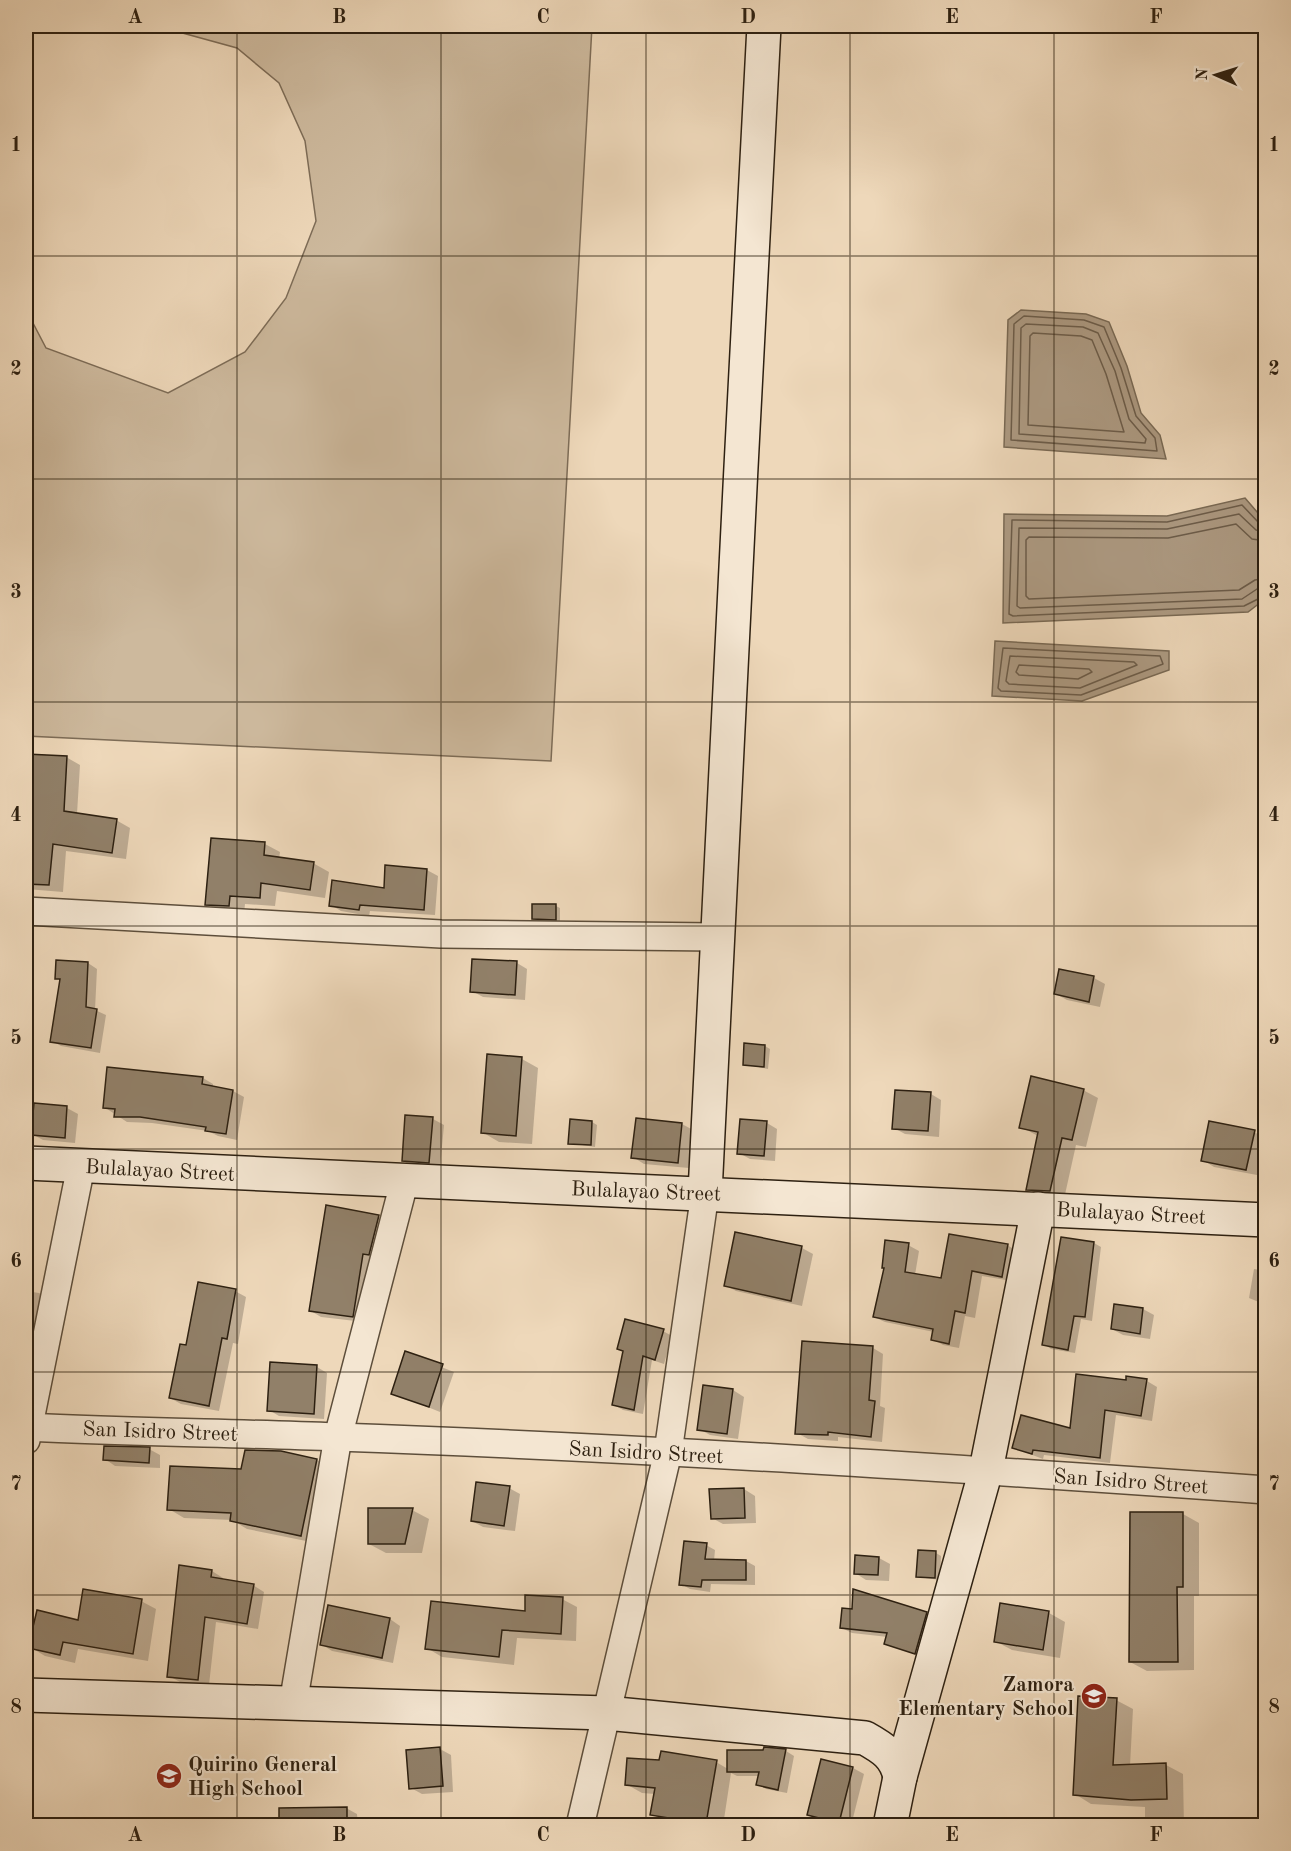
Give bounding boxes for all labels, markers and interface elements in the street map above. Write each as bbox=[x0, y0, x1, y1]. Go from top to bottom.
text: A bbox=[127, 8, 143, 28]
text: B bbox=[332, 8, 346, 28]
text: C bbox=[536, 8, 550, 28]
text: D bbox=[740, 8, 756, 28]
text: E bbox=[945, 8, 959, 28]
text: F bbox=[1149, 8, 1163, 28]
north arrow bbox=[1186, 45, 1246, 105]
text: N bbox=[1195, 67, 1211, 81]
text: 1 bbox=[10, 136, 22, 156]
text: 1 bbox=[1268, 136, 1280, 156]
text: 2 bbox=[10, 360, 22, 380]
text: 2 bbox=[1268, 360, 1280, 380]
text: 3 bbox=[10, 583, 22, 603]
text: 3 bbox=[1268, 583, 1280, 603]
text: 4 bbox=[10, 806, 22, 826]
text: 4 bbox=[1268, 806, 1280, 826]
text: 5 bbox=[10, 1028, 22, 1049]
text: 5 bbox=[1268, 1028, 1280, 1049]
street label: Bulalayao Street bbox=[84, 1157, 235, 1186]
street label: Bulalayao Street bbox=[571, 1179, 721, 1206]
street label: Bulalayao Street bbox=[1055, 1200, 1206, 1229]
text: 6 bbox=[10, 1252, 22, 1272]
text: 6 bbox=[1268, 1252, 1280, 1272]
street label: San Isidro Street bbox=[82, 1419, 238, 1446]
street label: San Isidro Street bbox=[568, 1439, 724, 1468]
street label: San Isidro Street bbox=[1053, 1467, 1209, 1498]
text: 7 bbox=[10, 1475, 22, 1495]
text: 7 bbox=[1268, 1475, 1280, 1495]
place label: Zamora Elementary School bbox=[898, 1675, 1074, 1720]
school or university icon: Zamora Elementary School bbox=[1079, 1681, 1109, 1711]
text: 8 bbox=[10, 1698, 22, 1718]
text: 8 bbox=[1268, 1698, 1280, 1718]
place label: Quirino General High School bbox=[188, 1755, 337, 1800]
school or university icon: Quirino General High School bbox=[154, 1761, 184, 1791]
text: A bbox=[127, 1826, 143, 1846]
text: B bbox=[332, 1826, 346, 1846]
text: C bbox=[536, 1826, 550, 1846]
text: D bbox=[740, 1826, 756, 1846]
text: E bbox=[945, 1826, 959, 1846]
text: F bbox=[1149, 1826, 1163, 1846]

